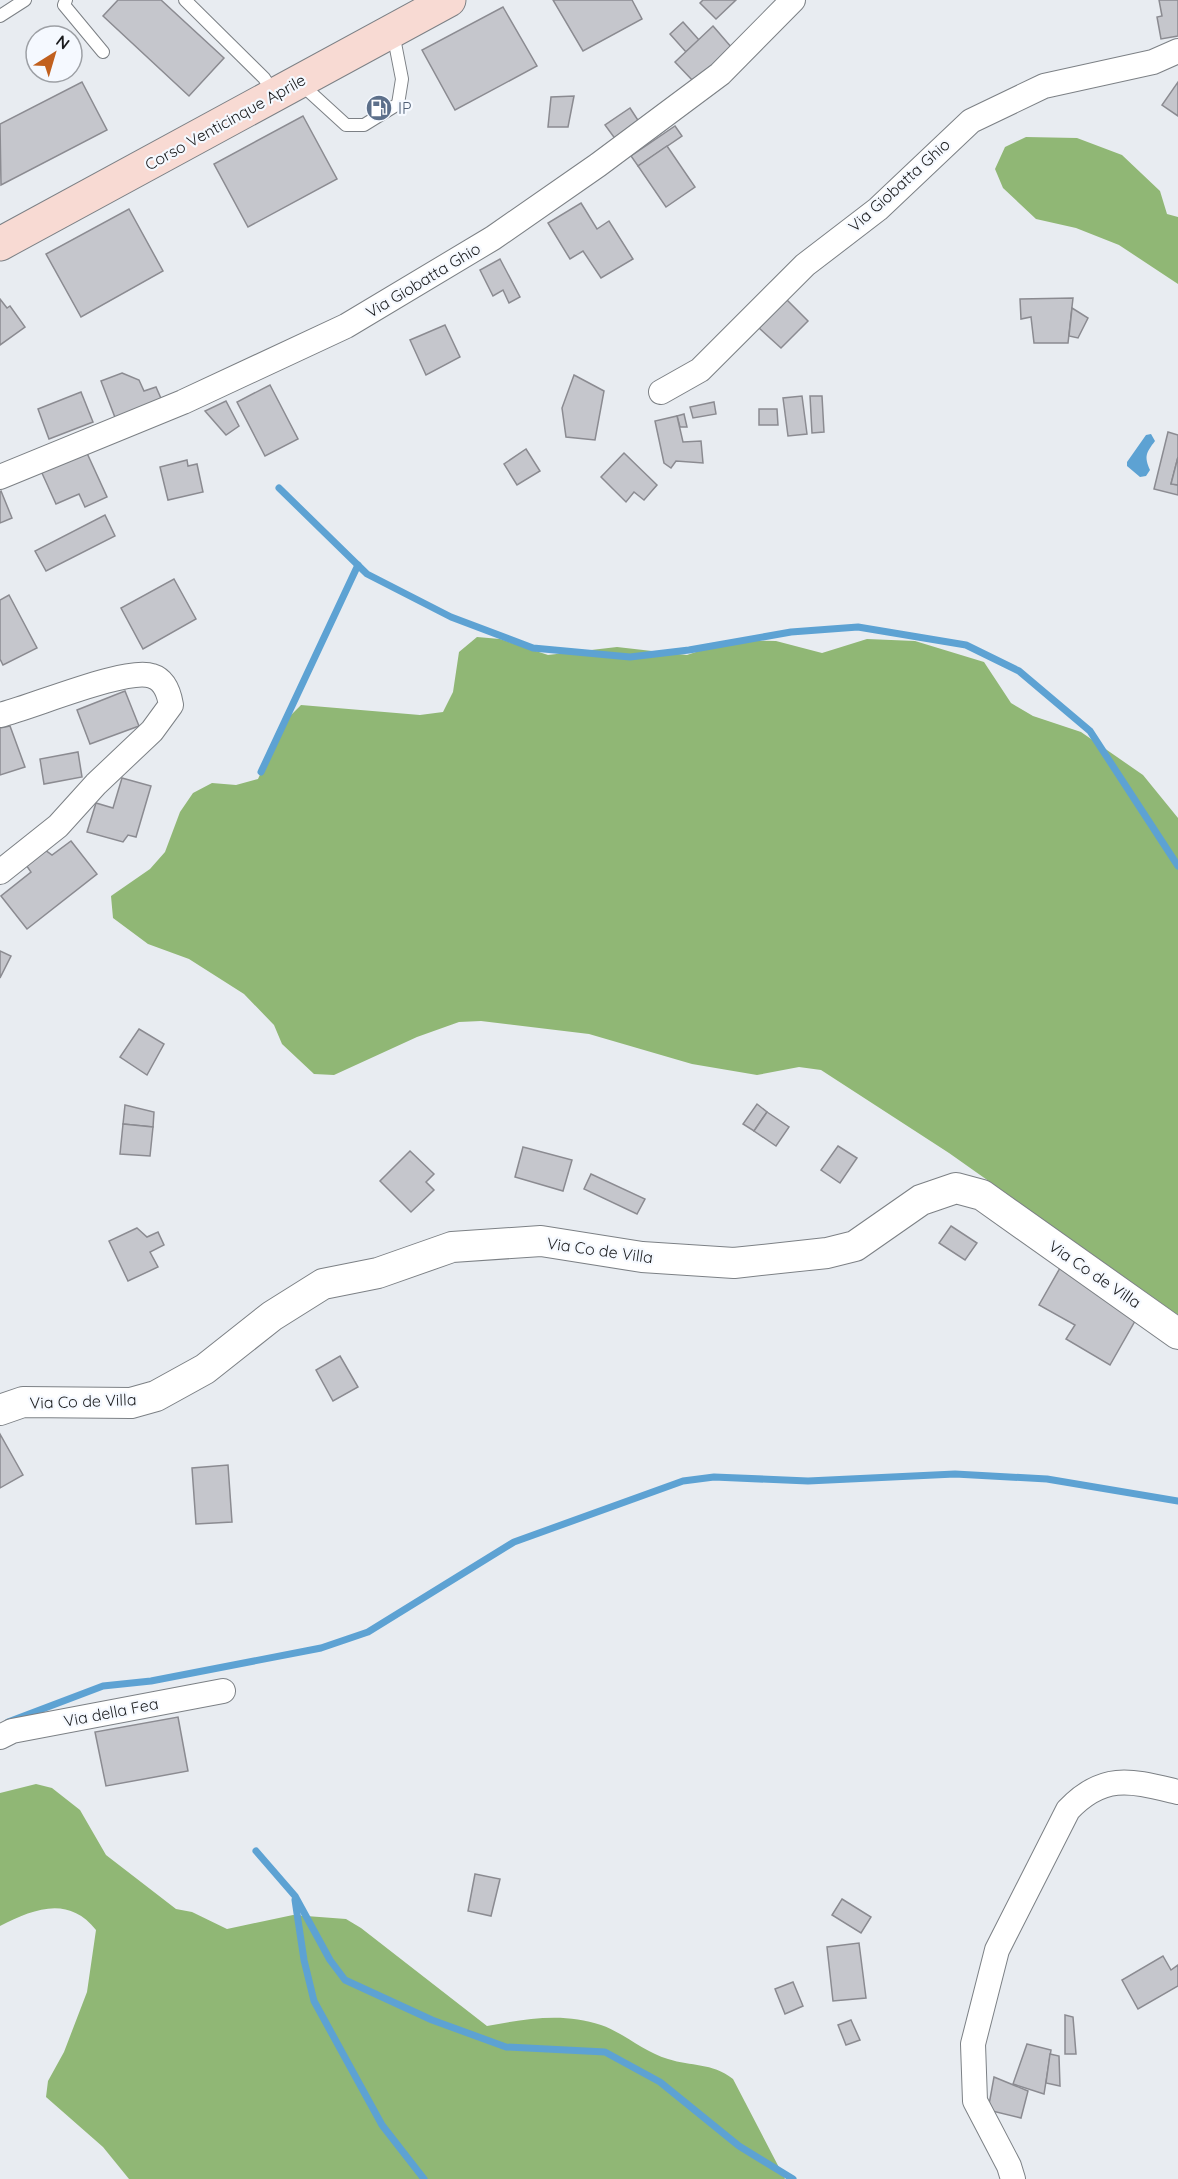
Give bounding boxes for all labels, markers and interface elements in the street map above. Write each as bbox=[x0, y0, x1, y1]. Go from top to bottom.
north arrow bbox=[24, 24, 84, 84]
text: N bbox=[52, 30, 74, 54]
street label: Corso Venticinque Aprile bbox=[141, 69, 309, 175]
fuel station icon: IP bbox=[364, 93, 394, 123]
place label: IP bbox=[398, 98, 412, 118]
street label: Via Giobatta Ghio bbox=[844, 134, 954, 236]
street label: Via Giobatta Ghio bbox=[362, 238, 484, 322]
street label: Via Co de Villa bbox=[546, 1233, 654, 1267]
street label: Via Co de Villa bbox=[1045, 1236, 1145, 1312]
street label: Via Co de Villa bbox=[29, 1389, 137, 1413]
street label: Via della Fea bbox=[62, 1693, 160, 1731]

